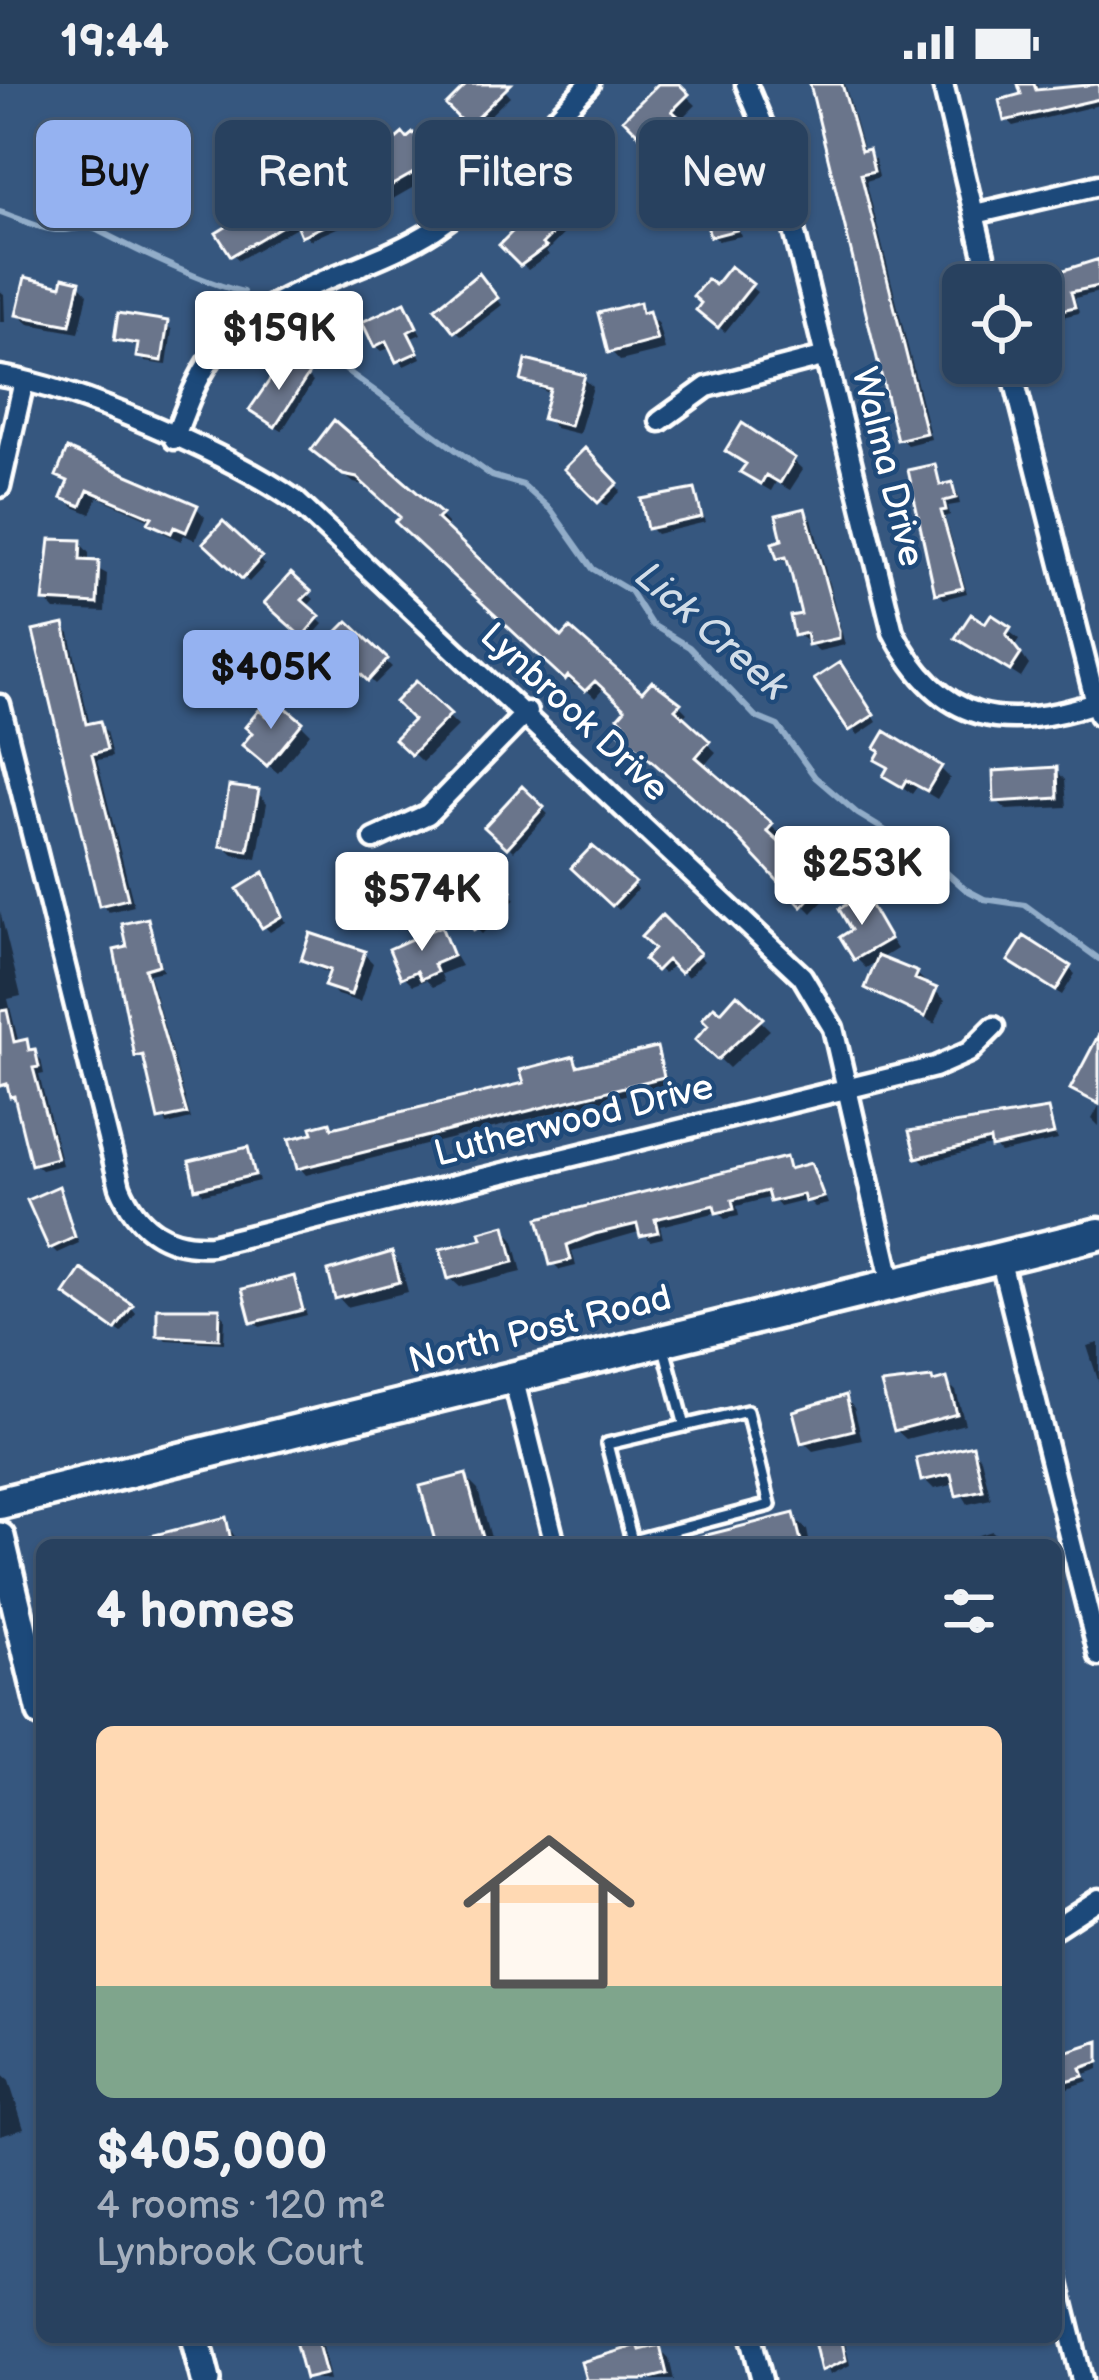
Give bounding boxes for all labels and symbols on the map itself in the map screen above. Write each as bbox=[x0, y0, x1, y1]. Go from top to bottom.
pin: $159K bbox=[195, 291, 363, 393]
street label: Walma Drive bbox=[841, 363, 933, 571]
water label: Lick Creek bbox=[625, 553, 797, 711]
street label: Lynbrook Drive bbox=[471, 615, 677, 811]
pin: $405K bbox=[187, 630, 355, 732]
pin: $253K bbox=[778, 826, 946, 928]
pin: $574K bbox=[338, 852, 506, 954]
street label: Lutherwood Drive bbox=[430, 1066, 718, 1176]
street label: North Post Road bbox=[404, 1277, 676, 1383]

